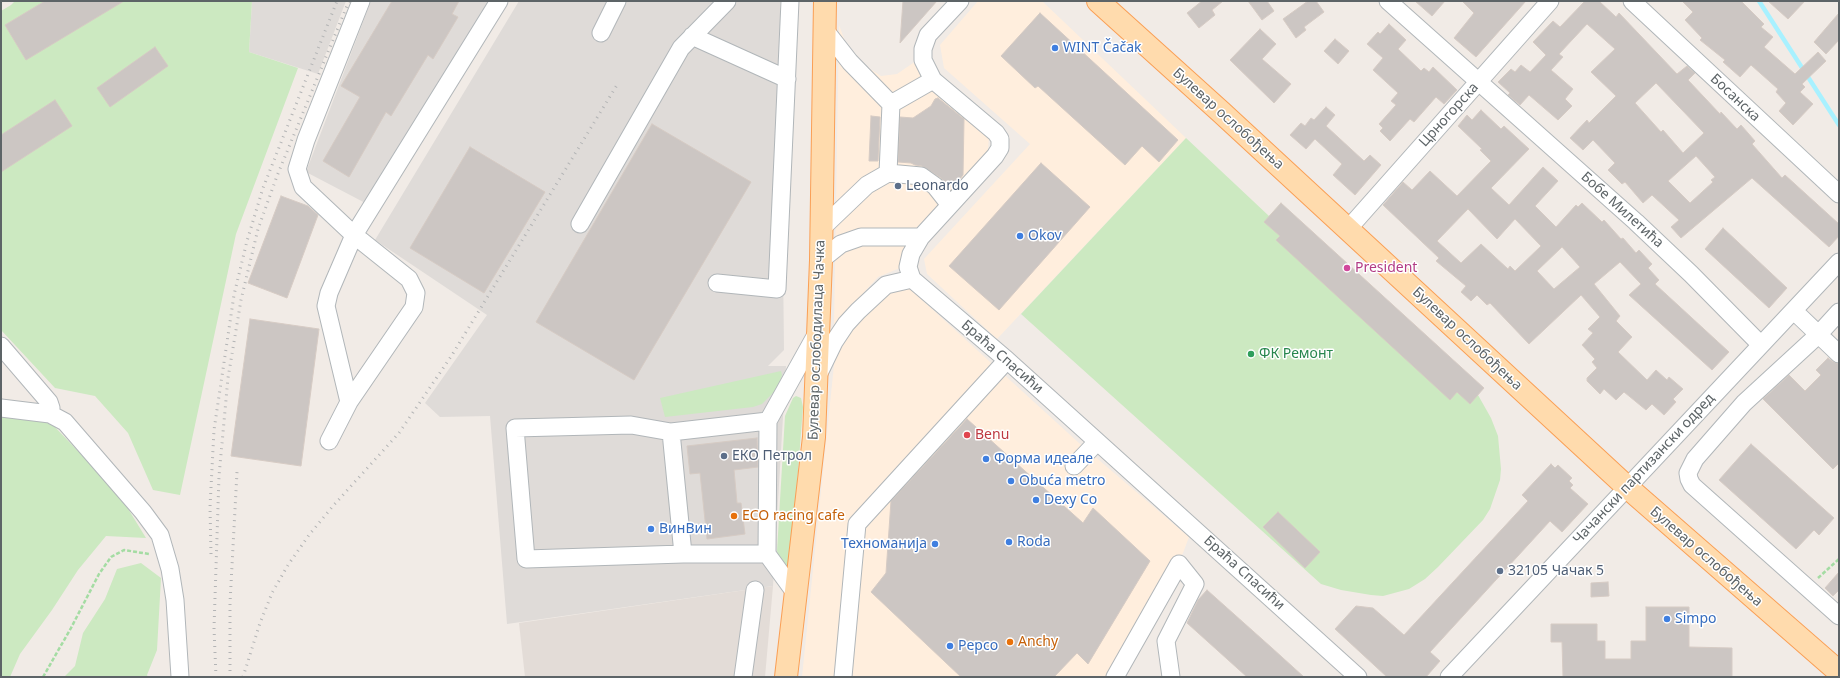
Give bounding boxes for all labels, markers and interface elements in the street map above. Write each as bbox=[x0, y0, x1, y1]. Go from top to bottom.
place label: WINT Čačak bbox=[1063, 40, 1142, 56]
marker: WINT Čačak bbox=[1050, 43, 1060, 53]
street label: Булевар ослобођења bbox=[1169, 65, 1287, 173]
street label: Босанска bbox=[1707, 71, 1763, 125]
street label: Црногорска bbox=[1416, 79, 1482, 151]
street label: Бобе Милетића bbox=[1577, 168, 1667, 252]
place label: Leonardo bbox=[906, 178, 969, 194]
marker: Leonardo bbox=[893, 181, 903, 191]
place label: Okov bbox=[1028, 228, 1062, 244]
marker: Okov bbox=[1015, 231, 1025, 241]
street label: Булевар ослободилаца Чачка bbox=[805, 240, 829, 440]
place label: President bbox=[1355, 260, 1417, 276]
marker: President bbox=[1342, 263, 1352, 273]
street label: Булевар ослобођења bbox=[1409, 284, 1525, 394]
street label: Браћа Спасићи bbox=[958, 317, 1046, 397]
place label: ФК Ремонт bbox=[1259, 346, 1333, 362]
marker: ФК Ремонт bbox=[1246, 349, 1256, 359]
street label: Чачански партизански одред bbox=[1570, 390, 1718, 548]
place label: Benu bbox=[975, 427, 1009, 443]
marker: Benu bbox=[962, 430, 972, 440]
place label: ЕКО Петрол bbox=[732, 448, 812, 464]
marker: ЕКО Петрол bbox=[719, 451, 729, 461]
place label: Форма идеале bbox=[994, 451, 1093, 467]
marker: Форма идеале bbox=[981, 454, 991, 464]
place label: Obuća metro bbox=[1019, 473, 1105, 489]
marker: Obuća metro bbox=[1006, 476, 1016, 486]
place label: Dexy Co bbox=[1044, 492, 1097, 508]
marker: Dexy Co bbox=[1031, 495, 1041, 505]
street label: Булевар ослобођења bbox=[1646, 504, 1766, 610]
place label: ECO racing cafe bbox=[742, 508, 845, 524]
marker: ECO racing cafe bbox=[729, 511, 739, 521]
place label: ВинВин bbox=[659, 521, 712, 537]
marker: ВинВин bbox=[646, 524, 656, 534]
street label: Браћа Спасићи bbox=[1200, 532, 1288, 614]
place label: Roda bbox=[1017, 534, 1051, 550]
place label: Техноманија bbox=[841, 536, 927, 552]
marker: Roda bbox=[1004, 537, 1014, 547]
marker: Техноманија bbox=[930, 539, 940, 549]
place label: 32105 Чачак 5 bbox=[1508, 563, 1604, 579]
marker: 32105 Чачак 5 bbox=[1495, 566, 1505, 576]
place label: Simpo bbox=[1675, 611, 1716, 627]
marker: Simpo bbox=[1662, 614, 1672, 624]
place label: Anchy bbox=[1018, 634, 1058, 650]
marker: Anchy bbox=[1005, 637, 1015, 647]
place label: Pepco bbox=[958, 638, 998, 654]
marker: Pepco bbox=[945, 641, 955, 651]

